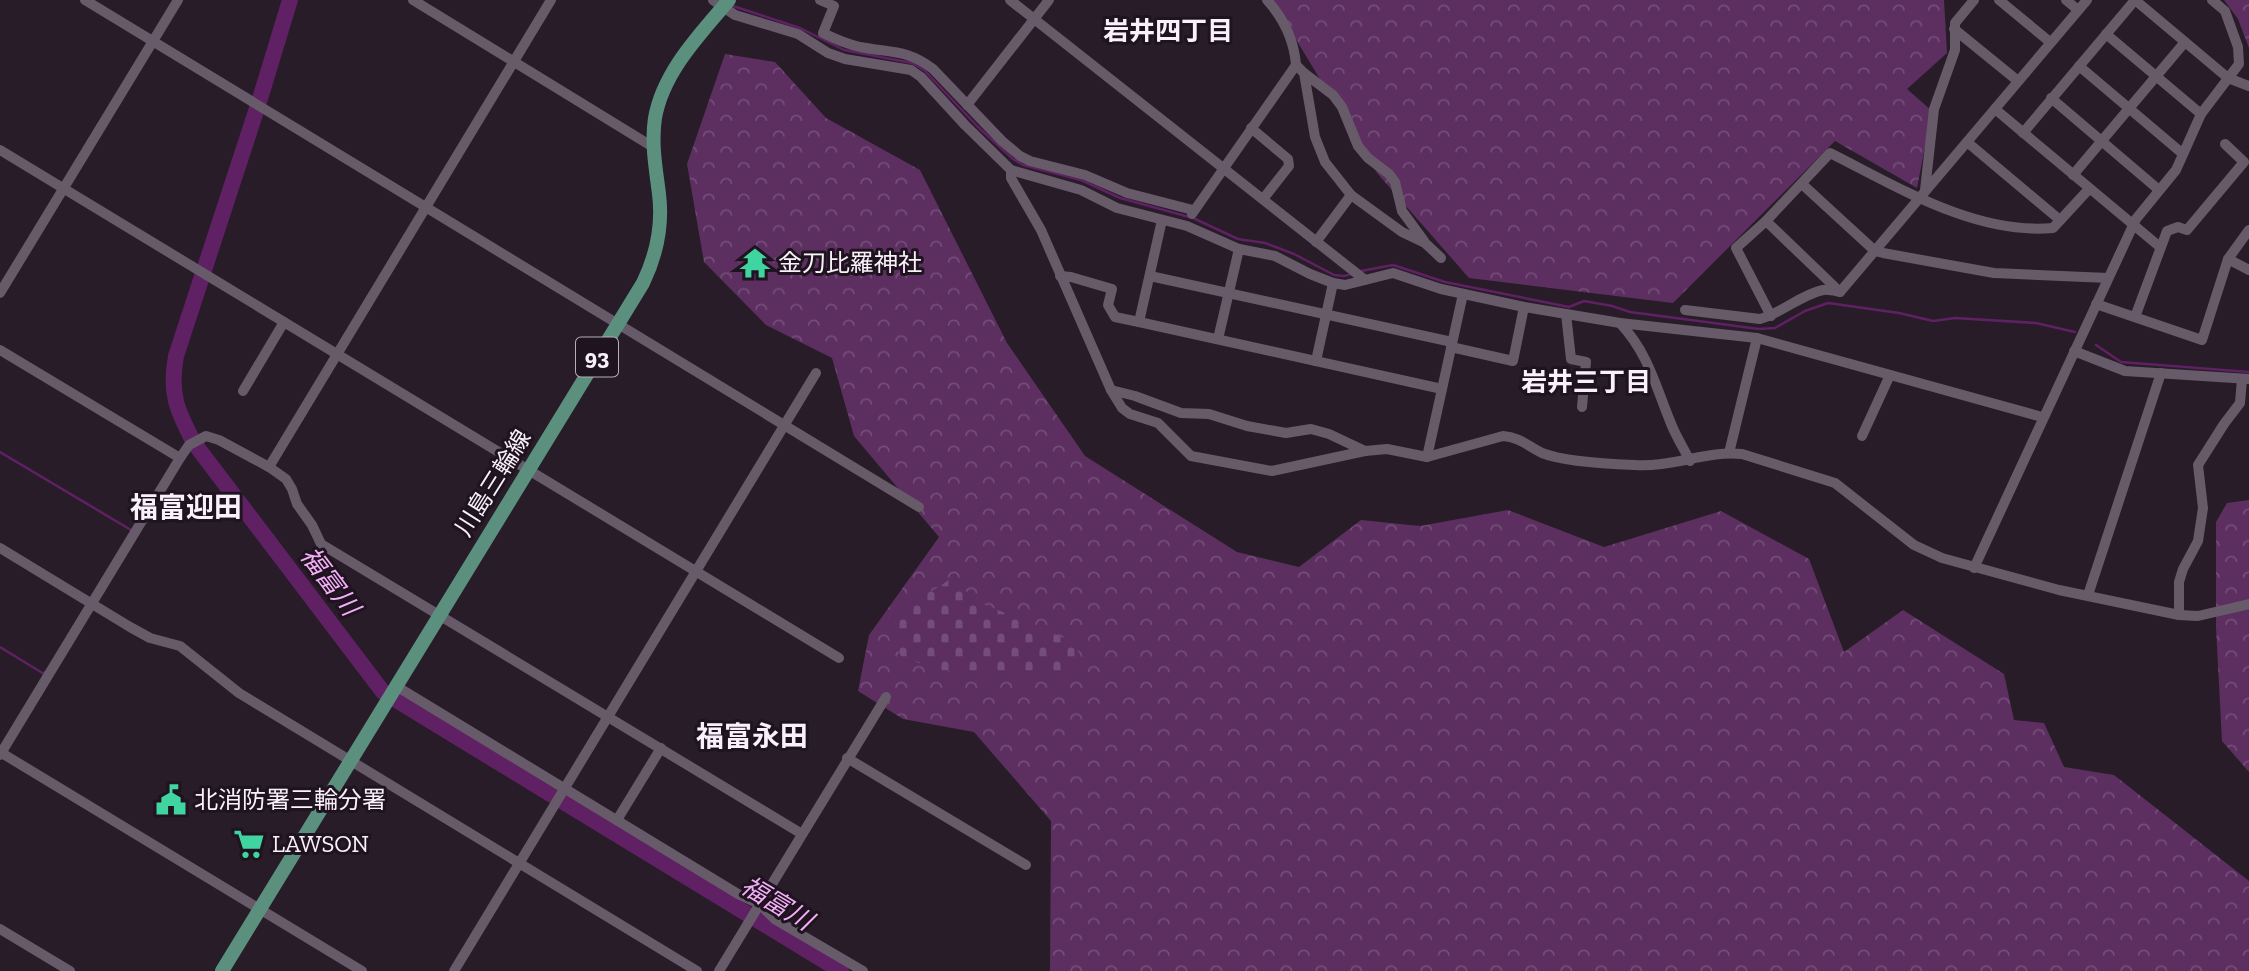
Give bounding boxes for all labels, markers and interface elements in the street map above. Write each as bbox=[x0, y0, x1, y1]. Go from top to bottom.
district label: 岩井四丁目 bbox=[1103, 15, 1233, 47]
temple icon: 金刀比羅神社 bbox=[738, 246, 772, 280]
place label: 金刀比羅神社 bbox=[778, 248, 922, 277]
road number: 93 bbox=[576, 338, 618, 376]
district label: 岩井三丁目 bbox=[1521, 366, 1651, 398]
street label: 川島三輪線 bbox=[448, 424, 537, 541]
district label: 福富迎田 bbox=[130, 491, 242, 524]
water label: 福富川 bbox=[294, 540, 368, 624]
district label: 福富永田 bbox=[696, 720, 808, 753]
public building icon: 北消防署三輪分署 bbox=[154, 783, 188, 817]
place label: 北消防署三輪分署 bbox=[194, 785, 386, 814]
supermarket icon: LAWSON bbox=[232, 827, 266, 861]
place label: LAWSON bbox=[272, 829, 369, 858]
water label: 福富川 bbox=[735, 869, 821, 938]

